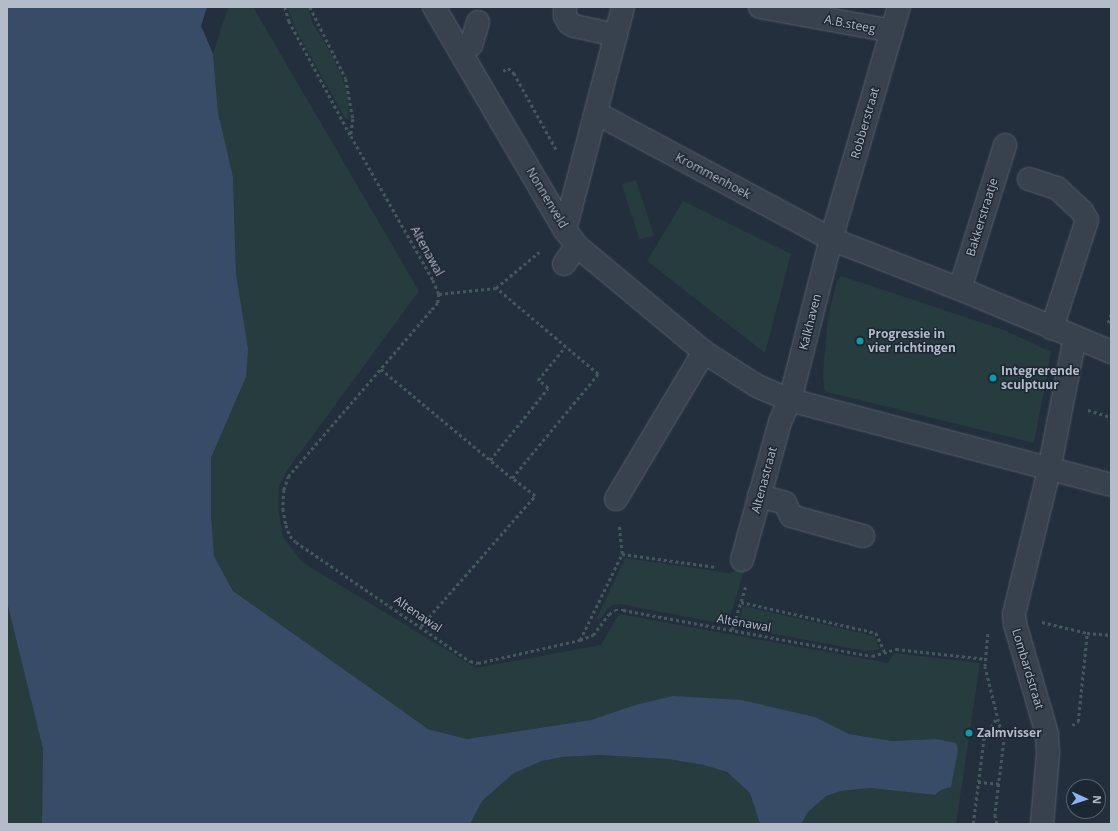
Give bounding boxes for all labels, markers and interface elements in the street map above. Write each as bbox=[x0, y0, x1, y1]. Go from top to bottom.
street label: A.B.steeg bbox=[823, 12, 877, 36]
street label: Robberstraat bbox=[848, 86, 882, 160]
street label: Krommenhoek bbox=[673, 150, 753, 202]
street label: Nonnenveld bbox=[523, 165, 571, 231]
street label: Bakkerstraatje bbox=[963, 176, 1001, 258]
street label: Altenawal bbox=[407, 224, 447, 278]
street label: Kalkhaven bbox=[796, 292, 824, 352]
place label: Progressie in vier richtingen bbox=[868, 327, 956, 355]
marker: Progressie in vier richtingen bbox=[855, 336, 865, 346]
place label: Integrerende sculptuur bbox=[1001, 364, 1080, 392]
marker: Integrerende sculptuur bbox=[988, 373, 998, 383]
street label: Altenastraat bbox=[748, 445, 780, 515]
street label: Altenawal bbox=[391, 593, 445, 635]
street label: Altenawal bbox=[716, 611, 772, 635]
street label: Lombardstraat bbox=[1009, 627, 1047, 711]
place label: Zalmvisser bbox=[977, 726, 1042, 740]
marker: Zalmvisser bbox=[964, 728, 974, 738]
north arrow bbox=[1066, 779, 1106, 819]
text: N bbox=[1090, 795, 1105, 804]

